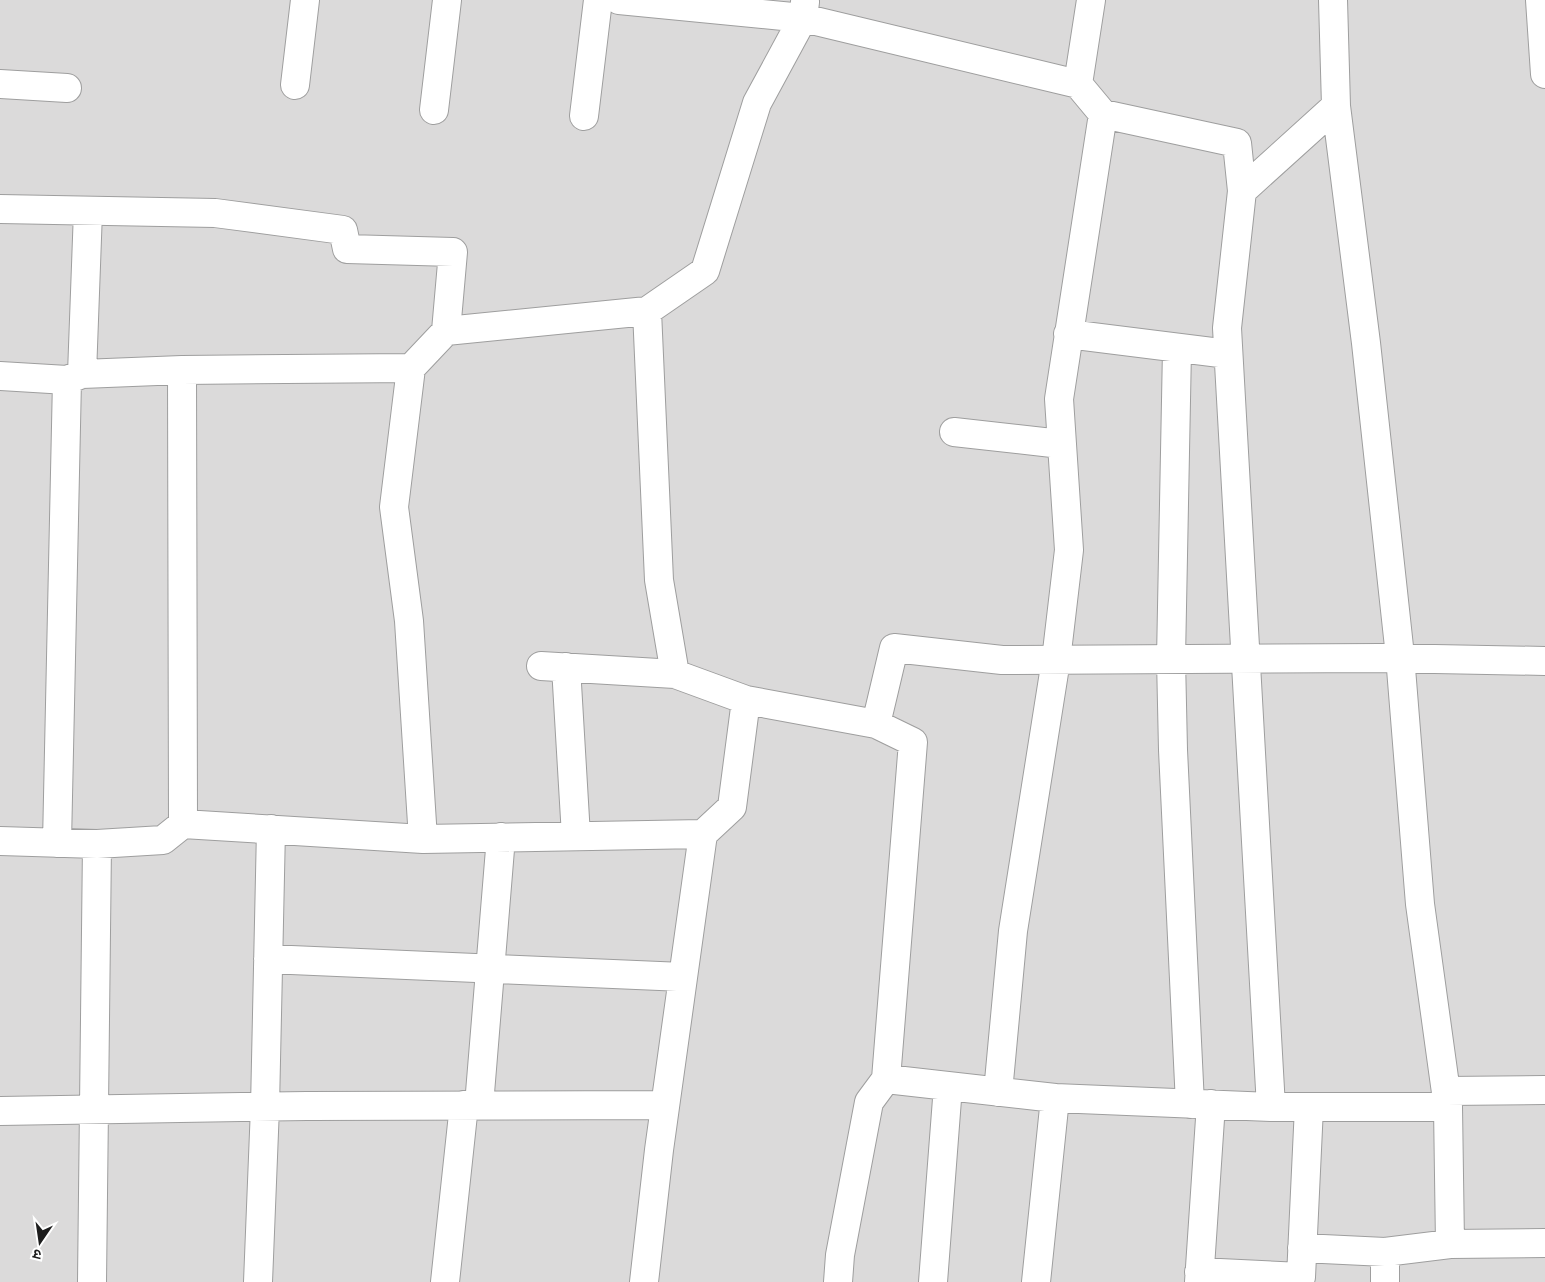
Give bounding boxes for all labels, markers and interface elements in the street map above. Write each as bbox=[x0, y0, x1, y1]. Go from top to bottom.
north arrow bbox=[15, 1217, 65, 1267]
text: उ bbox=[31, 1245, 43, 1263]

